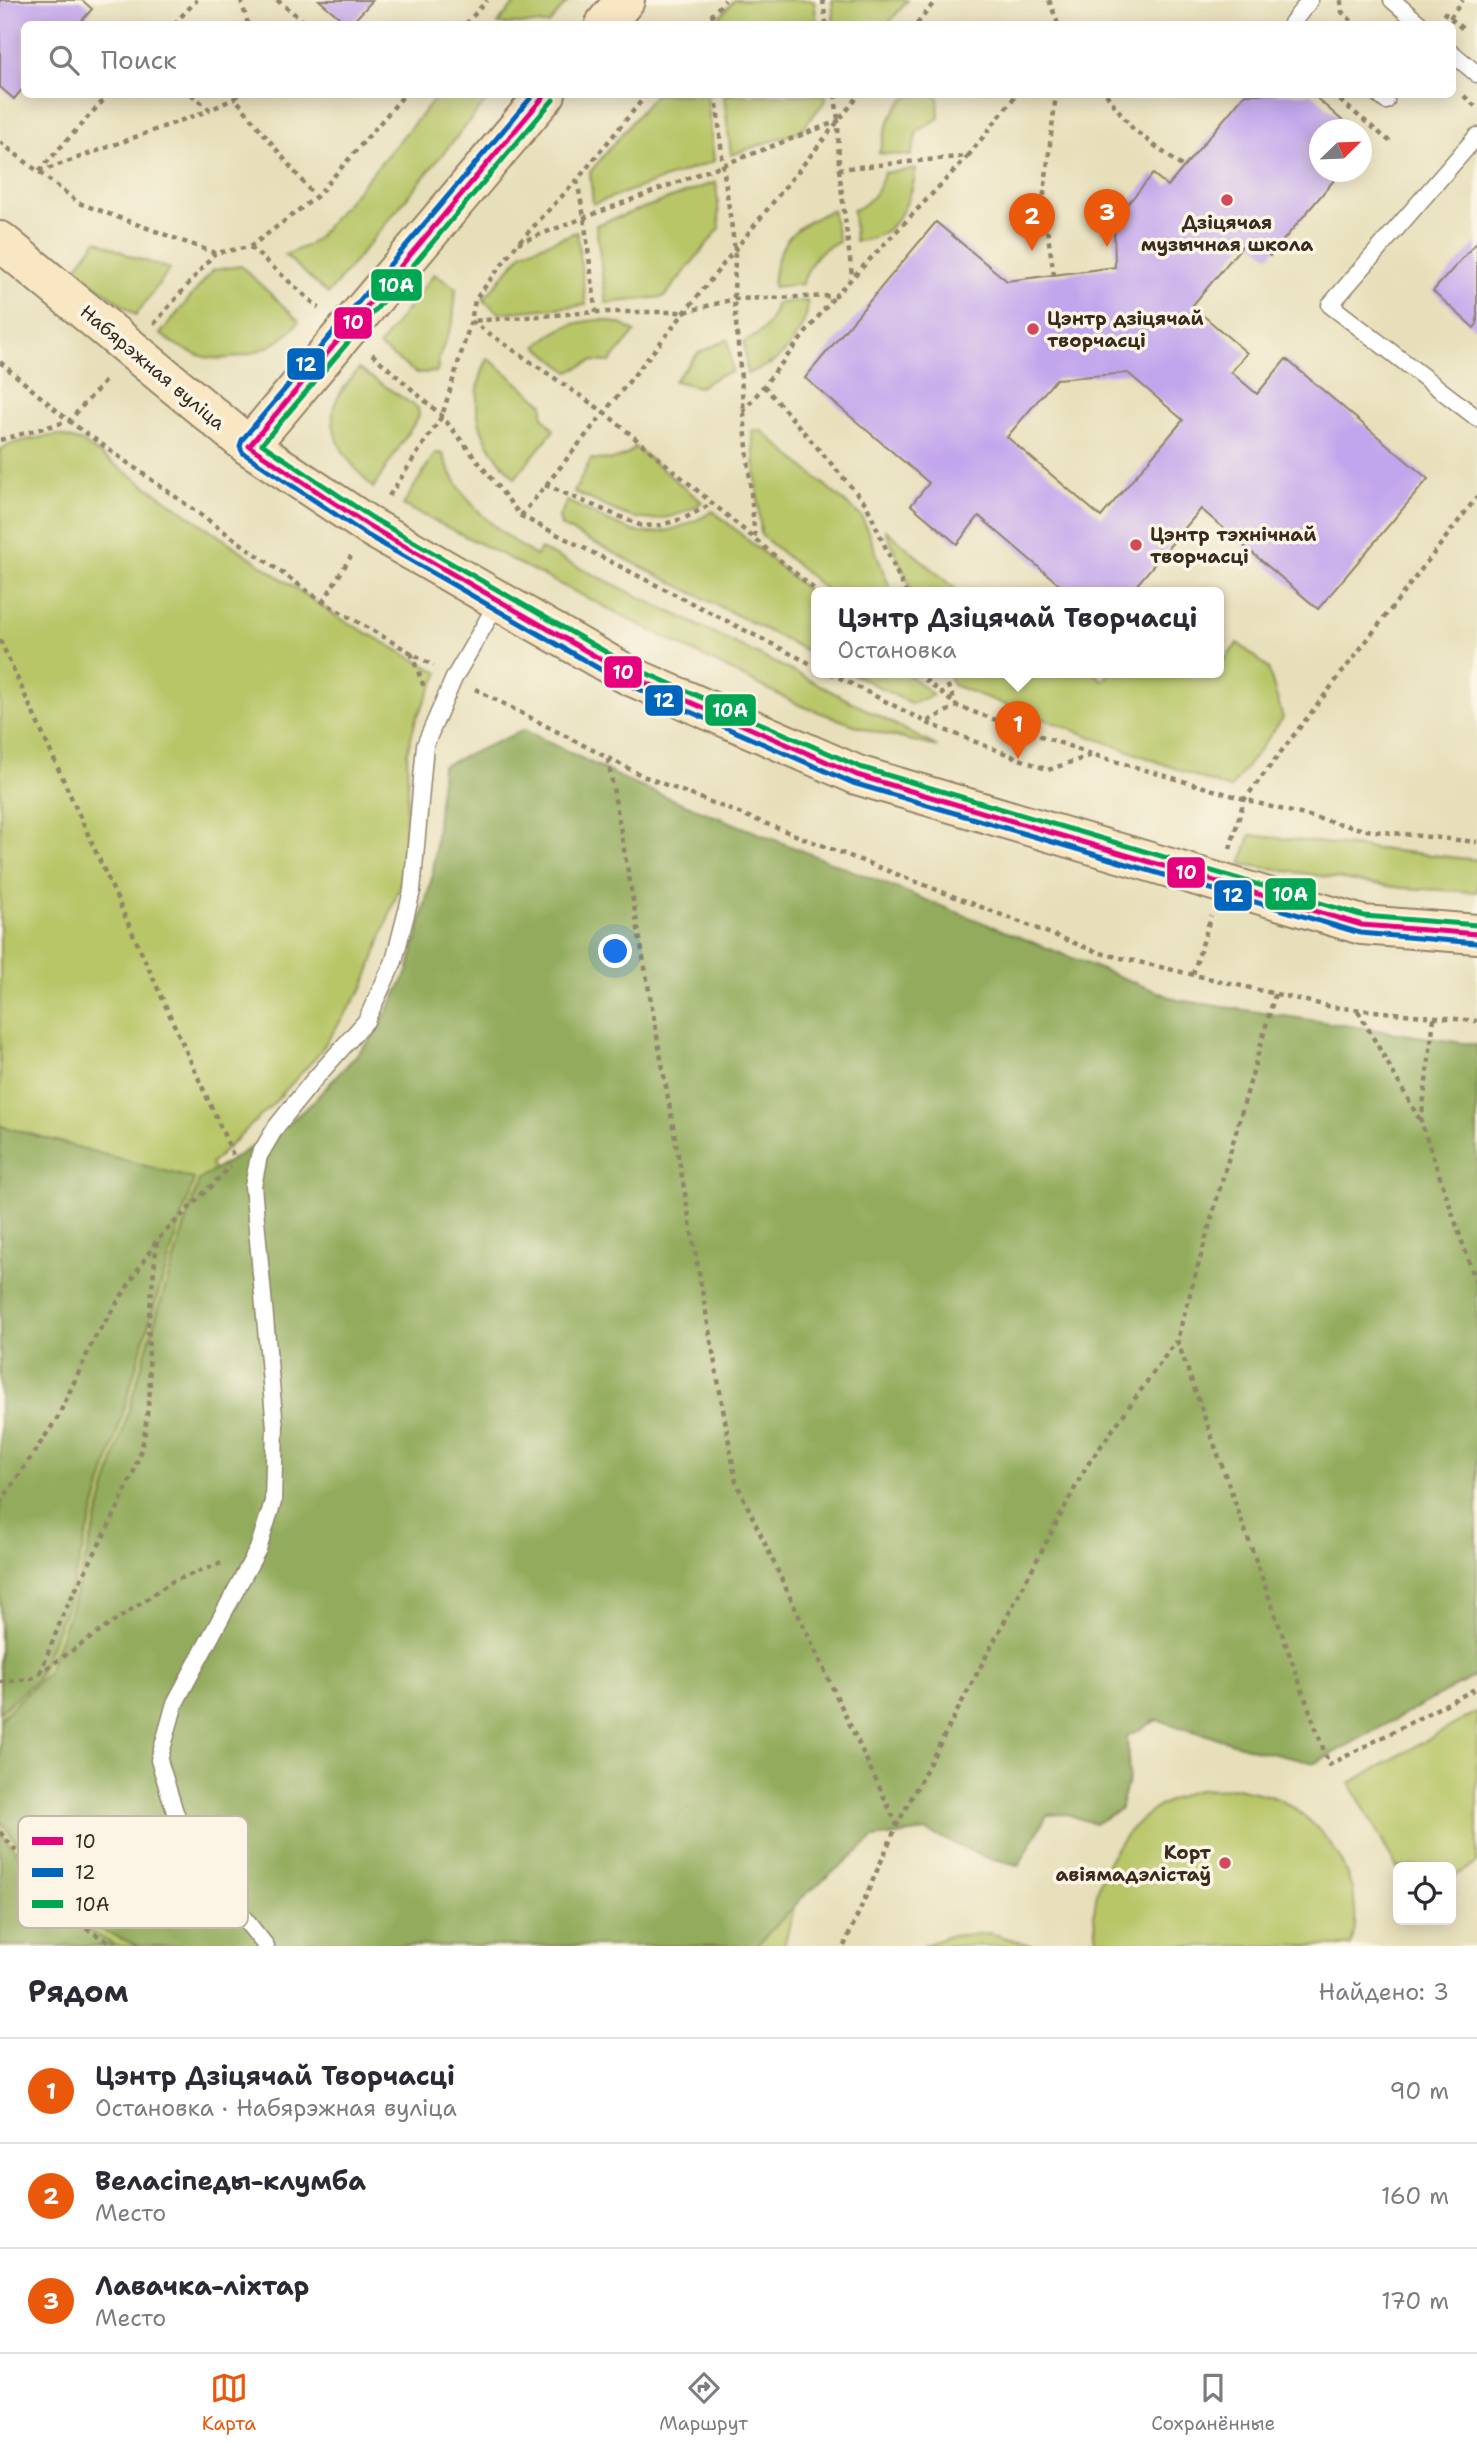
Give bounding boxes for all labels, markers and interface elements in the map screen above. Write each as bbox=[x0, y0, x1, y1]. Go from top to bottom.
search box bbox=[21, 21, 1456, 98]
icon: search bbox=[45, 41, 83, 79]
text: Поиск bbox=[101, 42, 177, 77]
north arrow bbox=[1309, 119, 1372, 182]
pin: 3 bbox=[1084, 189, 1130, 247]
marker: Дзіцячая музычная школа bbox=[1219, 192, 1235, 208]
pin: 2 bbox=[1009, 193, 1055, 251]
place label: Дзіцячая музычная школа bbox=[1141, 210, 1313, 257]
line badge: 10A bbox=[370, 268, 423, 302]
text: 10A bbox=[378, 273, 414, 298]
street label: Набярэжная вуліца bbox=[75, 299, 231, 436]
line badge: 10 bbox=[333, 306, 373, 340]
place label: Цэнтр дзіцячай творчасці bbox=[1047, 306, 1204, 353]
text: 10 bbox=[342, 310, 364, 335]
marker: Цэнтр дзіцячай творчасці bbox=[1025, 321, 1041, 337]
line badge: 12 bbox=[286, 347, 326, 381]
text: 12 bbox=[295, 352, 317, 377]
place label: Цэнтр тэхнічнай творчасці bbox=[1150, 522, 1316, 569]
marker: Цэнтр тэхнічнай творчасці bbox=[1128, 537, 1144, 553]
popup bbox=[811, 587, 1224, 678]
text: Цэнтр Дзіцячай Творчасці bbox=[838, 600, 1197, 635]
text: Остановка bbox=[838, 635, 957, 665]
line badge: 10 bbox=[603, 655, 643, 689]
text: 10 bbox=[612, 660, 634, 685]
line badge: 12 bbox=[644, 684, 684, 717]
text: 12 bbox=[653, 688, 675, 713]
line badge: 10A bbox=[704, 693, 757, 727]
text: 10A bbox=[712, 698, 748, 723]
pin: 1 bbox=[995, 701, 1041, 759]
line badge: 10 bbox=[1166, 856, 1206, 889]
text: 10 bbox=[1175, 860, 1197, 885]
line badge: 10A bbox=[1264, 877, 1317, 911]
line badge: 12 bbox=[1213, 879, 1253, 912]
text: 10A bbox=[1272, 882, 1308, 907]
text: 12 bbox=[1222, 883, 1244, 908]
your location bbox=[598, 934, 632, 968]
legend bbox=[18, 1816, 248, 1928]
text: 10 bbox=[75, 1829, 96, 1854]
place label: Корт авіямадэлістаў bbox=[1056, 1840, 1212, 1887]
marker: Корт авіямадэлістаў bbox=[1217, 1855, 1233, 1871]
text: 12 bbox=[75, 1860, 95, 1885]
map controls bbox=[1393, 1862, 1456, 1925]
button: locate bbox=[1393, 1862, 1456, 1925]
text: 10A bbox=[75, 1892, 110, 1917]
text: Рядом bbox=[28, 1971, 128, 2012]
text: Найдено: 3 bbox=[1319, 1977, 1449, 2007]
text: Цэнтр Дзіцячай Творчасці bbox=[95, 2058, 455, 2093]
text: 1 bbox=[46, 2076, 56, 2106]
text: 90 m bbox=[1389, 2076, 1449, 2106]
text: Остановка · Набярэжная вуліца bbox=[95, 2093, 457, 2123]
text: Веласіпеды-клумба bbox=[95, 2163, 366, 2198]
text: 2 bbox=[43, 2181, 59, 2211]
text: 160 m bbox=[1381, 2181, 1449, 2211]
text: Место bbox=[95, 2198, 166, 2228]
text: Лавачка-ліхтар bbox=[95, 2268, 309, 2303]
text: 3 bbox=[43, 2286, 59, 2316]
text: 170 m bbox=[1381, 2286, 1449, 2316]
text: Место bbox=[95, 2303, 166, 2333]
tab: Карта bbox=[202, 2369, 256, 2436]
tab: Маршрут bbox=[659, 2369, 748, 2436]
tab: Сохранённые bbox=[1151, 2369, 1275, 2436]

